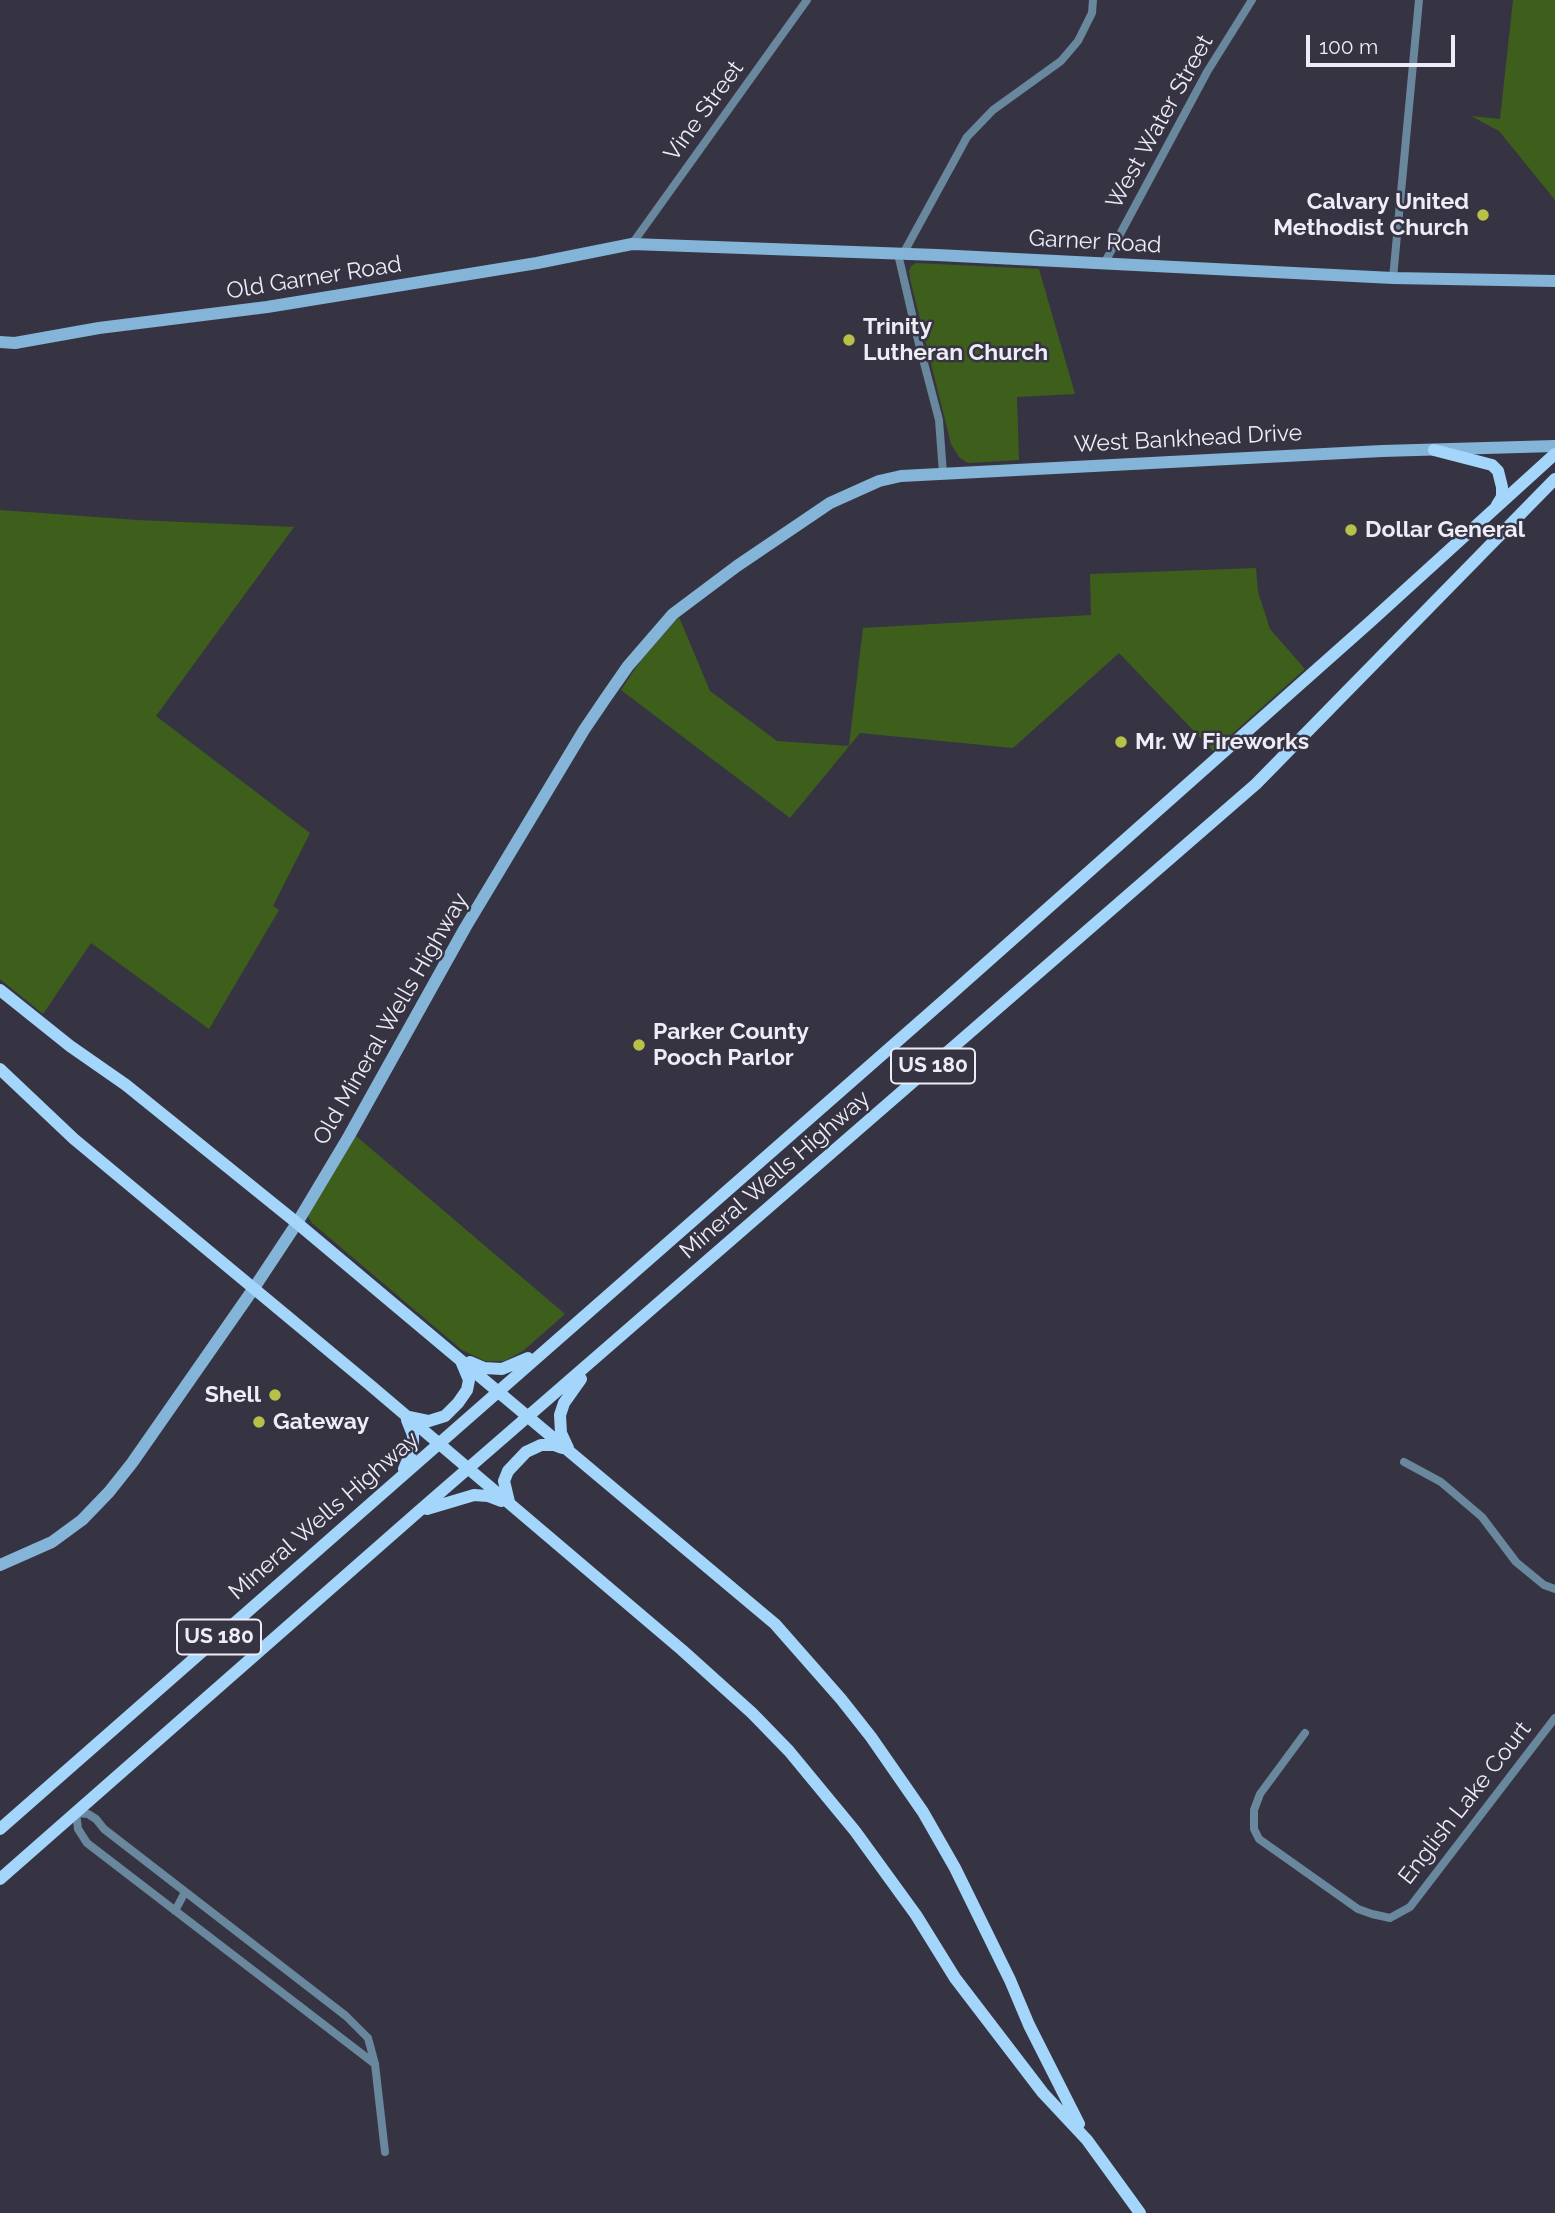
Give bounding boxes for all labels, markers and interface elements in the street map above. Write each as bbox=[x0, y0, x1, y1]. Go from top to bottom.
scale bar bbox=[1310, 21, 1459, 65]
street label: West Water Street bbox=[1101, 30, 1219, 214]
text: 100 m bbox=[1319, 34, 1378, 59]
street label: Vine Street bbox=[658, 55, 750, 167]
place label: Calvary United Methodist Church bbox=[1273, 188, 1469, 242]
marker: Calvary United Methodist Church bbox=[1475, 207, 1491, 223]
street label: Garner Road bbox=[1028, 225, 1162, 259]
street label: Old Garner Road bbox=[225, 251, 403, 305]
place label: Trinity Lutheran Church bbox=[863, 313, 1048, 367]
marker: Trinity Lutheran Church bbox=[841, 332, 857, 348]
street label: West Bankhead Drive bbox=[1073, 419, 1303, 459]
place label: Dollar General bbox=[1365, 516, 1525, 544]
marker: Dollar General bbox=[1343, 522, 1359, 538]
place label: Mr. W Fireworks bbox=[1135, 728, 1309, 756]
marker: Mr. W Fireworks bbox=[1113, 734, 1129, 750]
street label: Old Mineral Wells Highway bbox=[307, 888, 475, 1150]
place label: Parker County Pooch Parlor bbox=[653, 1018, 809, 1072]
marker: Parker County Pooch Parlor bbox=[631, 1037, 647, 1053]
road number: US 180 bbox=[891, 1048, 975, 1084]
street label: Mineral Wells Highway bbox=[674, 1085, 876, 1265]
place label: Shell bbox=[205, 1381, 261, 1409]
marker: Shell bbox=[267, 1387, 283, 1403]
place label: Gateway bbox=[273, 1408, 369, 1436]
marker: Gateway bbox=[251, 1414, 267, 1430]
street label: Mineral Wells Highway bbox=[223, 1426, 425, 1606]
road number: US 180 bbox=[177, 1620, 261, 1654]
street label: English Lake Court bbox=[1393, 1716, 1537, 1890]

